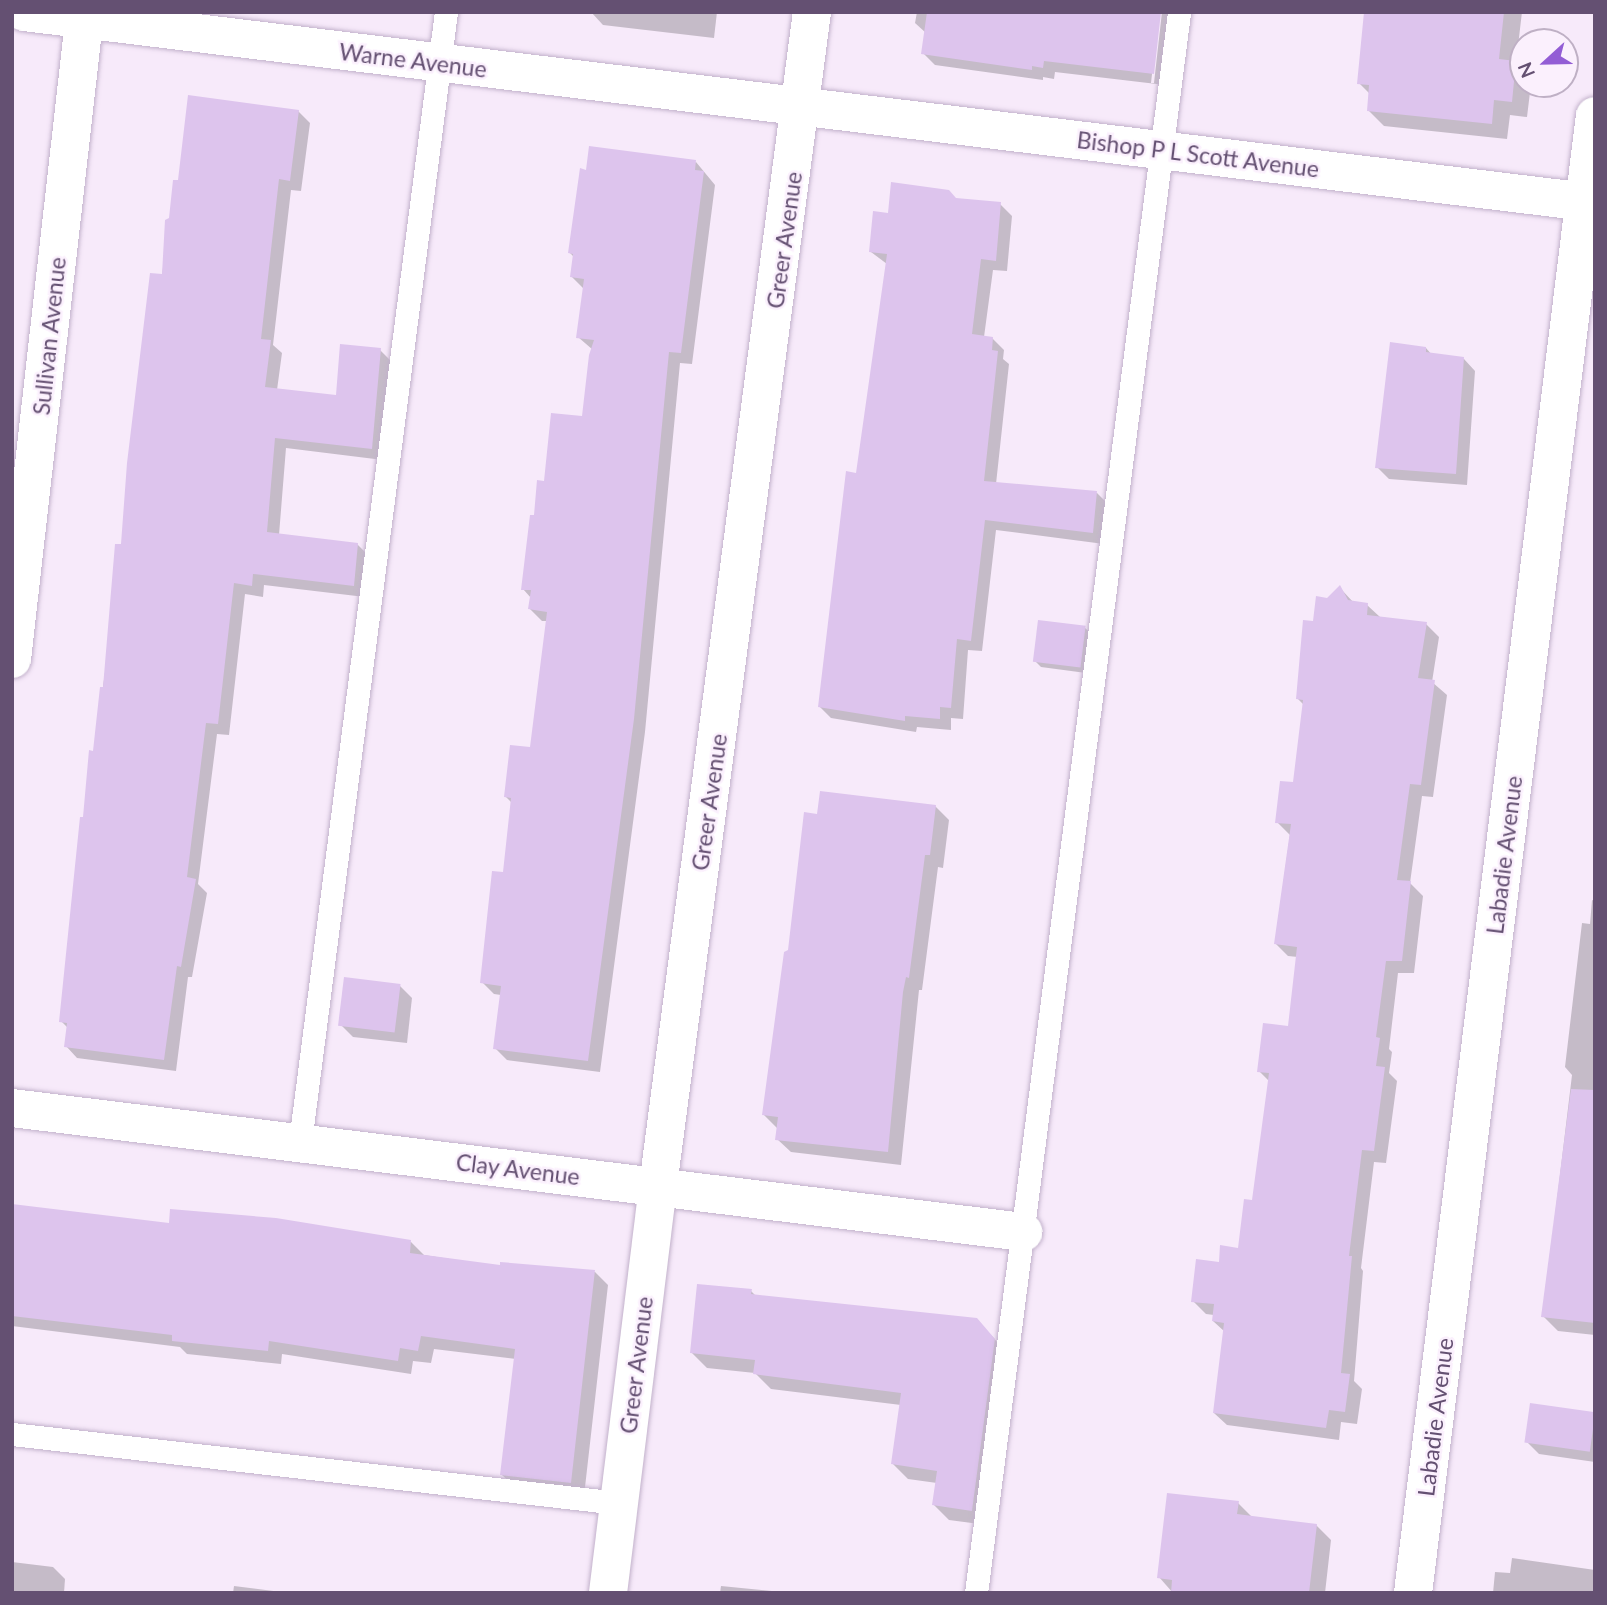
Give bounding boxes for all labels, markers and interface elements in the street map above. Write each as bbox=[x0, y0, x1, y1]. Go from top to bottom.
north arrow bbox=[1509, 28, 1579, 98]
street label: Warne Avenue bbox=[337, 37, 489, 83]
text: N bbox=[1513, 59, 1539, 81]
street label: Bishop P L Scott Avenue bbox=[1074, 125, 1322, 183]
street label: Greer Avenue bbox=[761, 169, 807, 311]
street label: Sullivan Avenue bbox=[27, 255, 71, 417]
street label: Greer Avenue bbox=[686, 731, 732, 873]
street label: Labadie Avenue bbox=[1481, 774, 1527, 936]
street label: Clay Avenue bbox=[454, 1148, 582, 1190]
street label: Greer Avenue bbox=[614, 1294, 658, 1436]
street label: Labadie Avenue bbox=[1412, 1336, 1458, 1498]

